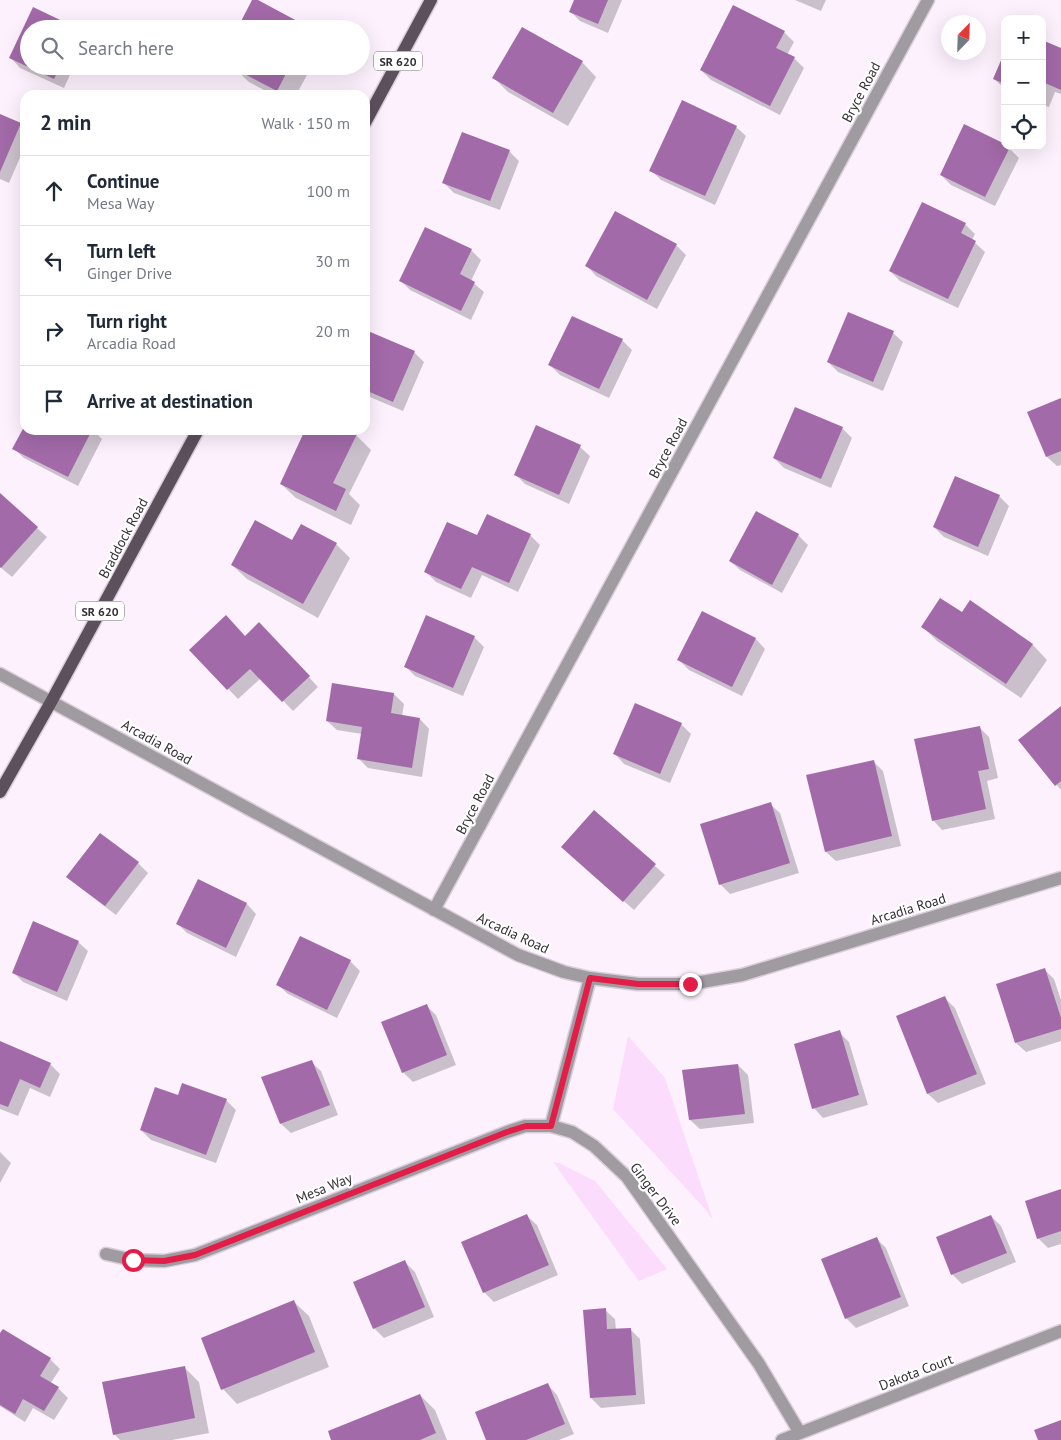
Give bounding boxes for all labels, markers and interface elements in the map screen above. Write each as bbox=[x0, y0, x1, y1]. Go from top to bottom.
north arrow bbox=[941, 15, 986, 60]
map controls bbox=[1001, 15, 1046, 150]
button: + bbox=[1001, 15, 1046, 60]
search box bbox=[20, 20, 370, 75]
icon: search bbox=[38, 34, 66, 62]
text: Search here bbox=[78, 36, 174, 60]
road number: SR 620 bbox=[374, 51, 422, 70]
street label: Bryce Road bbox=[838, 59, 884, 125]
button: − bbox=[1001, 60, 1046, 105]
button: locate bbox=[1001, 105, 1046, 150]
text: 2 min bbox=[40, 109, 91, 136]
text: Walk · 150 m bbox=[261, 113, 350, 133]
text: Continue bbox=[87, 169, 159, 193]
icon: ahead bbox=[40, 177, 68, 205]
text: 100 m bbox=[307, 181, 350, 201]
text: Mesa Way bbox=[87, 193, 154, 213]
text: Turn left bbox=[87, 239, 156, 263]
icon: left bbox=[40, 247, 68, 275]
text: 30 m bbox=[315, 251, 350, 271]
text: Ginger Drive bbox=[87, 263, 172, 283]
text: Turn right bbox=[87, 309, 167, 333]
icon: right bbox=[40, 317, 68, 345]
text: 20 m bbox=[315, 321, 350, 341]
text: Arcadia Road bbox=[87, 333, 176, 353]
icon: arrive bbox=[40, 387, 68, 415]
text: Arrive at destination bbox=[87, 389, 253, 413]
street label: Bryce Road bbox=[645, 415, 691, 481]
street label: Braddock Road bbox=[94, 495, 152, 581]
road number: SR 620 bbox=[76, 602, 124, 620]
street label: Arcadia Road bbox=[119, 715, 195, 769]
street label: Bryce Road bbox=[452, 771, 498, 837]
street label: Arcadia Road bbox=[868, 889, 948, 929]
street label: Arcadia Road bbox=[474, 908, 552, 958]
route end bbox=[679, 973, 702, 996]
street label: Ginger Drive bbox=[626, 1159, 686, 1229]
street label: Mesa Way bbox=[293, 1168, 355, 1207]
route start bbox=[122, 1249, 145, 1272]
street label: Dakota Court bbox=[876, 1350, 956, 1394]

